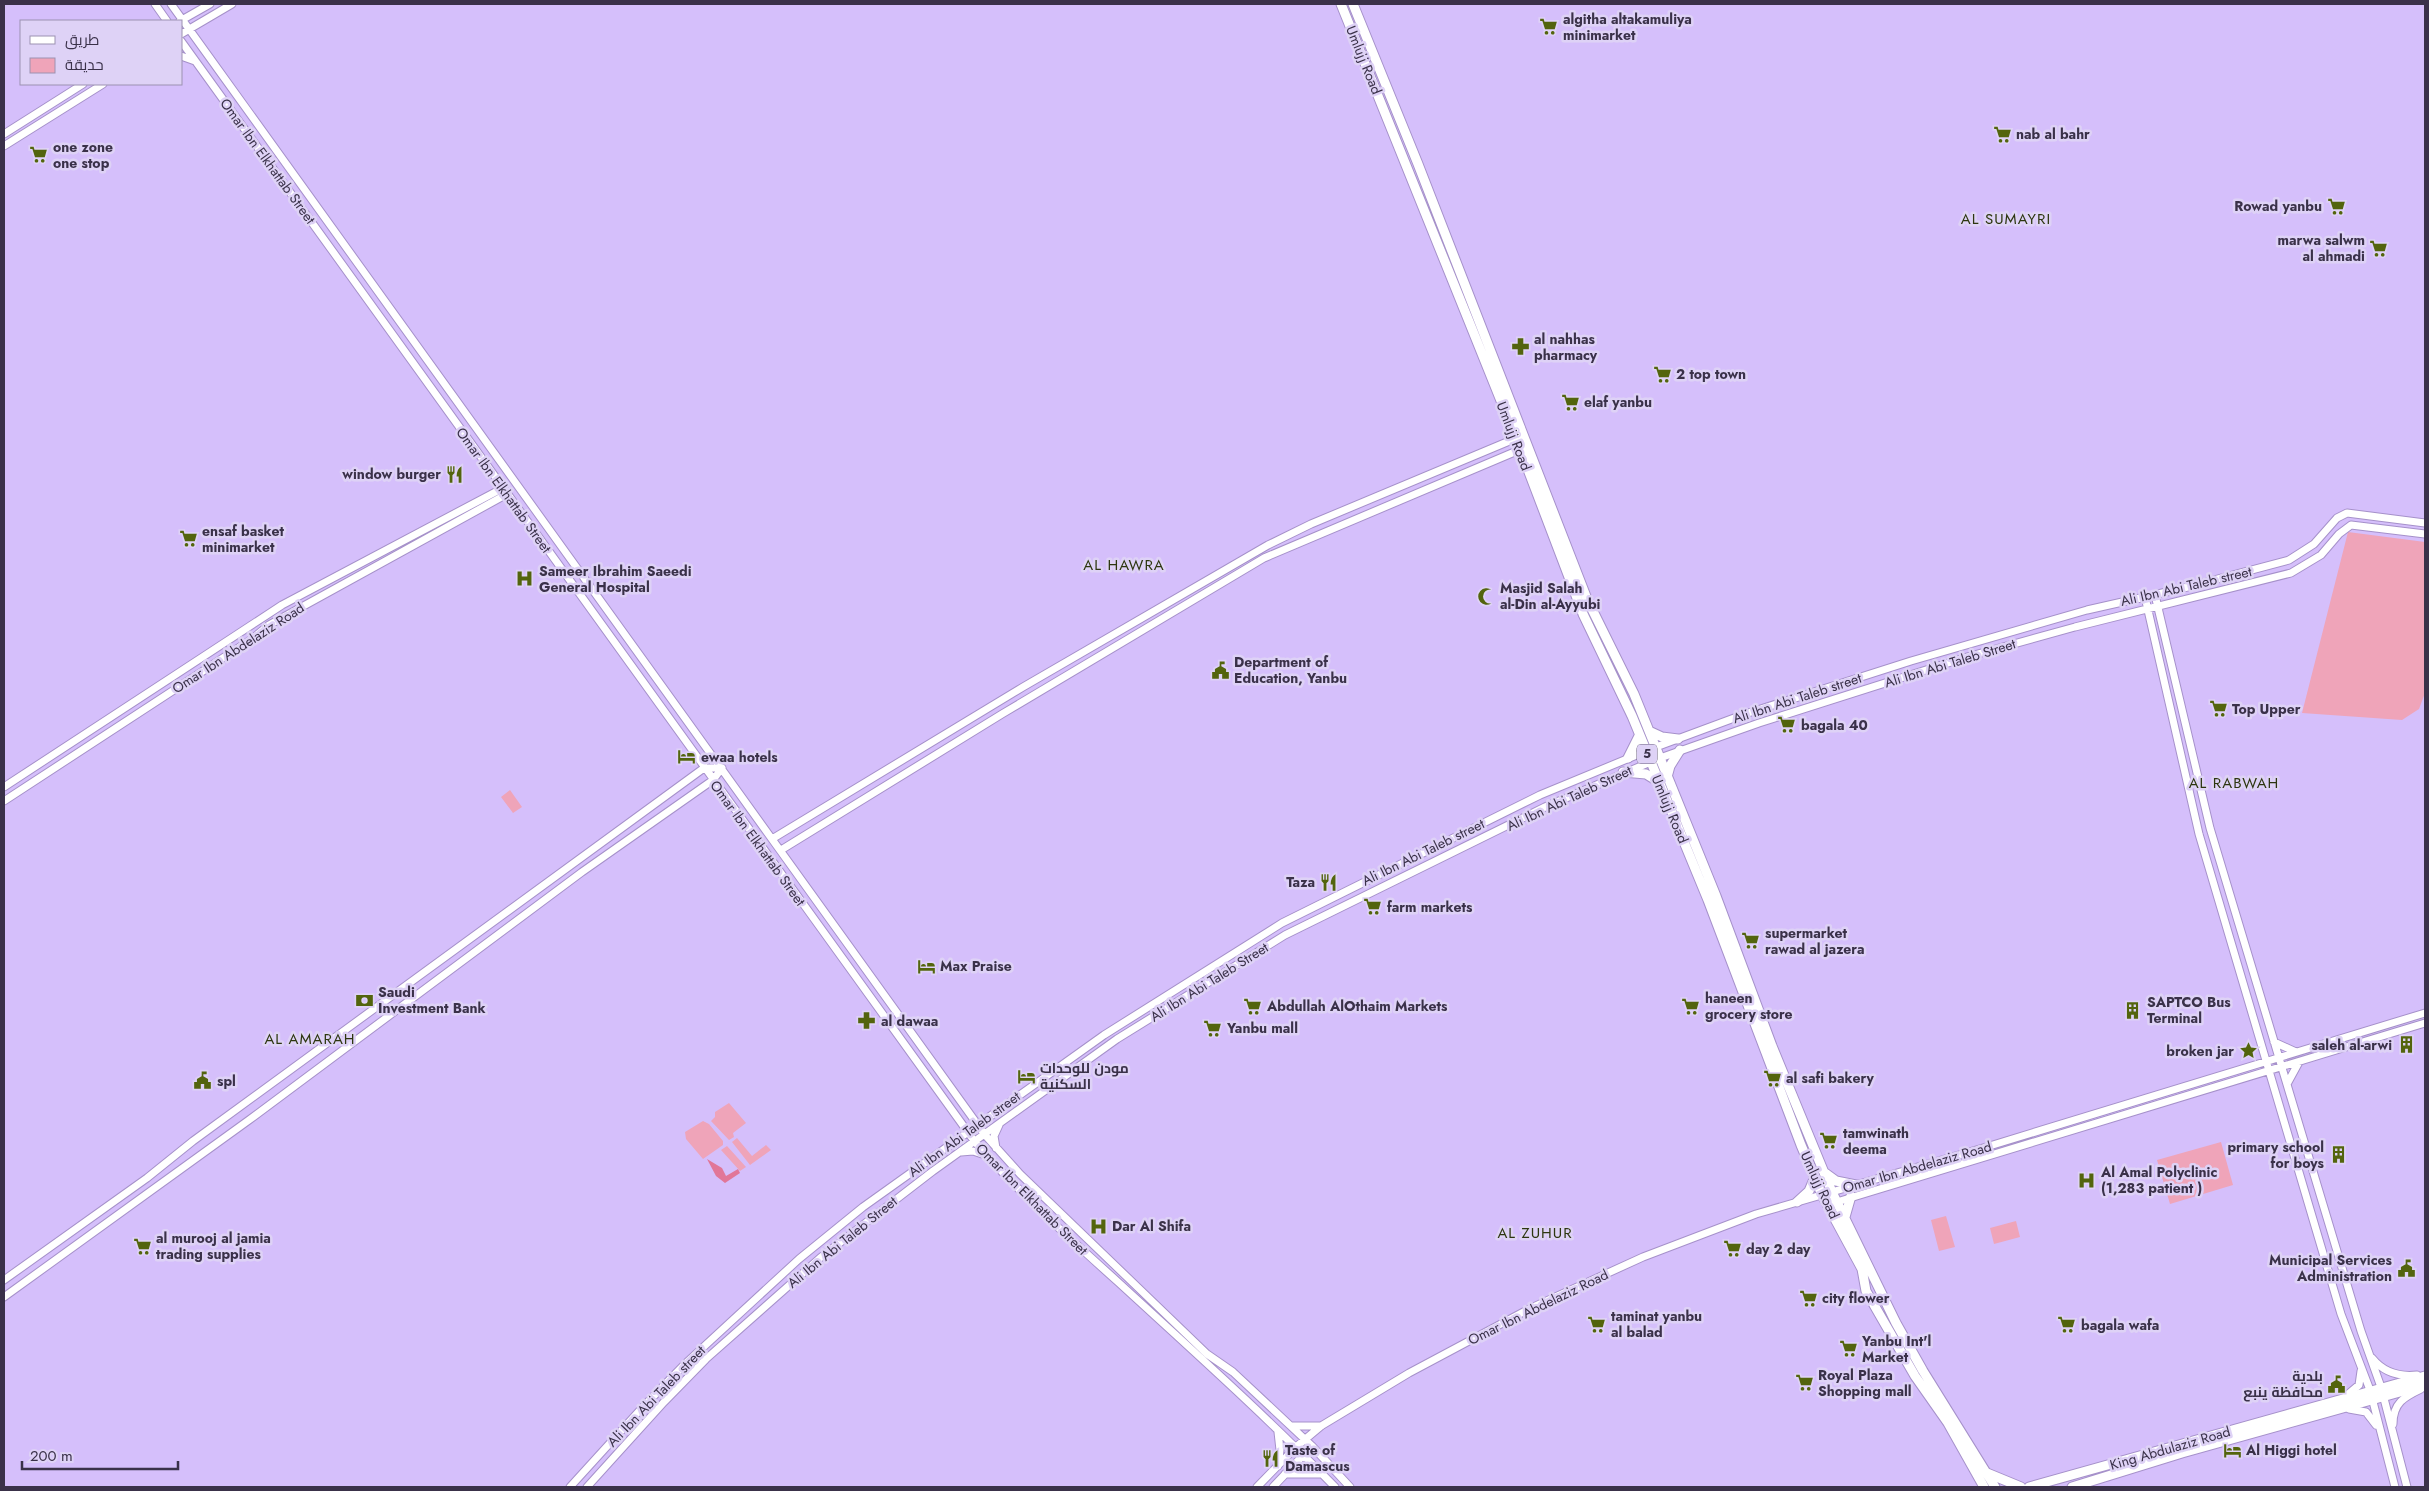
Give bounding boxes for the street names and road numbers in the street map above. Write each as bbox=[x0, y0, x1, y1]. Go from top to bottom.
street label: Umlujj Road bbox=[1341, 23, 1387, 97]
street label: Omar Ibn Elkhattab Street bbox=[216, 94, 321, 228]
street label: Umlujj Road bbox=[1492, 399, 1536, 473]
street label: Omar Ibn Elkhattab Street bbox=[452, 423, 557, 557]
street label: Ali Ibn Abi Taleb street bbox=[2118, 561, 2254, 611]
street label: Omar Ibn Abdelaziz Road bbox=[168, 598, 308, 698]
street label: Ali Ibn Abi Taleb Street bbox=[1882, 633, 2019, 692]
street label: Ali Ibn Abi Taleb street bbox=[1730, 668, 1864, 728]
road number: 5 bbox=[1637, 744, 1657, 764]
street label: Ali Ibn Abi Taleb Street bbox=[1503, 760, 1636, 836]
street label: Umlujj Road bbox=[1647, 772, 1693, 846]
street label: Omar Ibn Elkhattab Street bbox=[706, 776, 811, 910]
street label: Ali Ibn Abi Taleb street bbox=[1358, 813, 1488, 890]
street label: Ali Ibn Abi Taleb Street bbox=[1146, 937, 1273, 1027]
street label: Ali Ibn Abi Taleb street bbox=[904, 1086, 1025, 1182]
street label: Omar Ibn Abdelaziz Road bbox=[1840, 1136, 1994, 1198]
street label: Omar Ibn Elkhattab Street bbox=[972, 1139, 1093, 1260]
street label: Umlujj Road bbox=[1796, 1148, 1844, 1222]
street label: Ali Ibn Abi Taleb Street bbox=[783, 1191, 902, 1293]
street label: Omar Ibn Abdelaziz Road bbox=[1464, 1264, 1612, 1350]
street label: Ali Ibn Abi Taleb street bbox=[602, 1340, 710, 1451]
street label: King Abdulaziz Road bbox=[2107, 1421, 2233, 1475]

